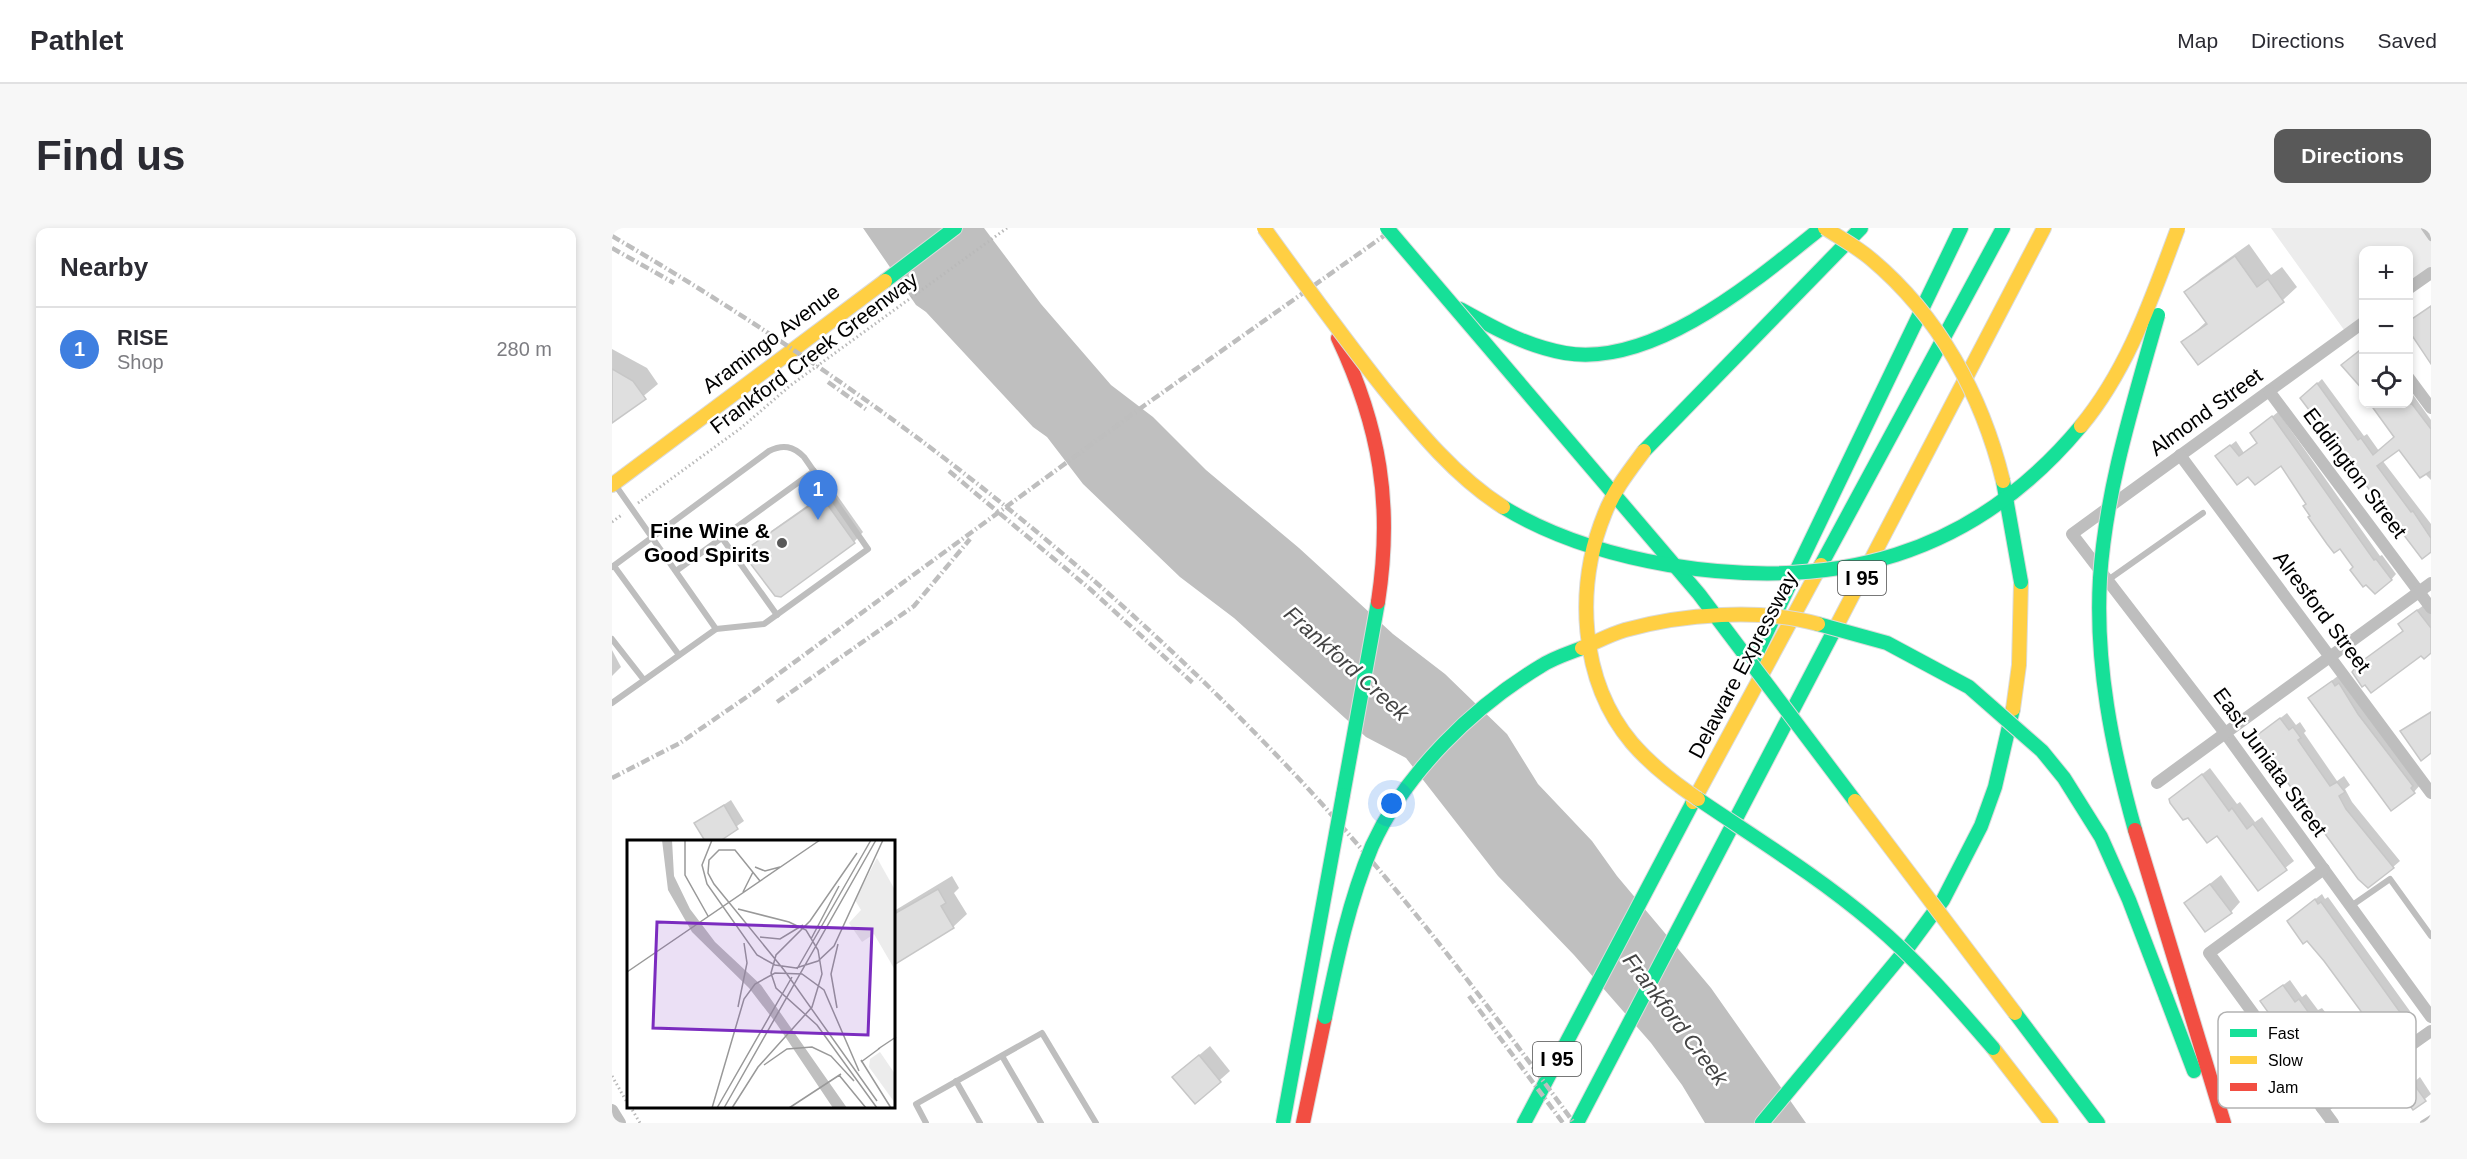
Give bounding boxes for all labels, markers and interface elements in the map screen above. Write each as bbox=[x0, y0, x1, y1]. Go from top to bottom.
text: Pathlet bbox=[30, 25, 123, 56]
text: Map bbox=[2177, 29, 2218, 52]
text: Directions bbox=[2251, 29, 2344, 52]
text: Saved bbox=[2377, 29, 2437, 52]
button: Directions bbox=[2274, 129, 2431, 183]
text: Find us bbox=[36, 132, 185, 179]
map controls bbox=[2359, 246, 2413, 408]
button: + bbox=[2359, 246, 2413, 300]
text: Nearby bbox=[60, 252, 148, 282]
street label: Frankford Creek Greenway bbox=[706, 267, 922, 438]
street label: Aramingo Avenue bbox=[698, 280, 844, 398]
button: − bbox=[2359, 300, 2413, 354]
text: RISE bbox=[117, 325, 168, 350]
text: 1 bbox=[74, 338, 85, 360]
text: 280 m bbox=[496, 338, 552, 360]
text: Shop bbox=[117, 351, 164, 373]
button: locate bbox=[2359, 354, 2413, 408]
street label: Almond Street bbox=[2145, 363, 2266, 460]
street label: Eddington Street bbox=[2299, 403, 2412, 542]
pin: 1 bbox=[798, 470, 838, 520]
place label: Fine Wine & Good Spirits bbox=[644, 519, 770, 566]
marker: Fine Wine & Good Spirits bbox=[775, 536, 789, 550]
street label: Alresford Street bbox=[2269, 547, 2376, 677]
road number: I 95 bbox=[1838, 561, 1886, 595]
street label: Delaware Expressway bbox=[1684, 567, 1802, 762]
water label: Frankford Creek bbox=[1279, 601, 1415, 727]
street label: East Juniata Street bbox=[2209, 683, 2332, 840]
your location bbox=[1377, 789, 1406, 818]
inset map bbox=[627, 840, 896, 1108]
water label: Frankford Creek bbox=[1618, 948, 1734, 1091]
legend bbox=[2218, 1012, 2416, 1108]
text: Fast bbox=[2268, 1025, 2300, 1042]
road number: I 95 bbox=[1533, 1042, 1581, 1076]
text: Slow bbox=[2268, 1052, 2303, 1069]
text: Jam bbox=[2268, 1079, 2298, 1096]

